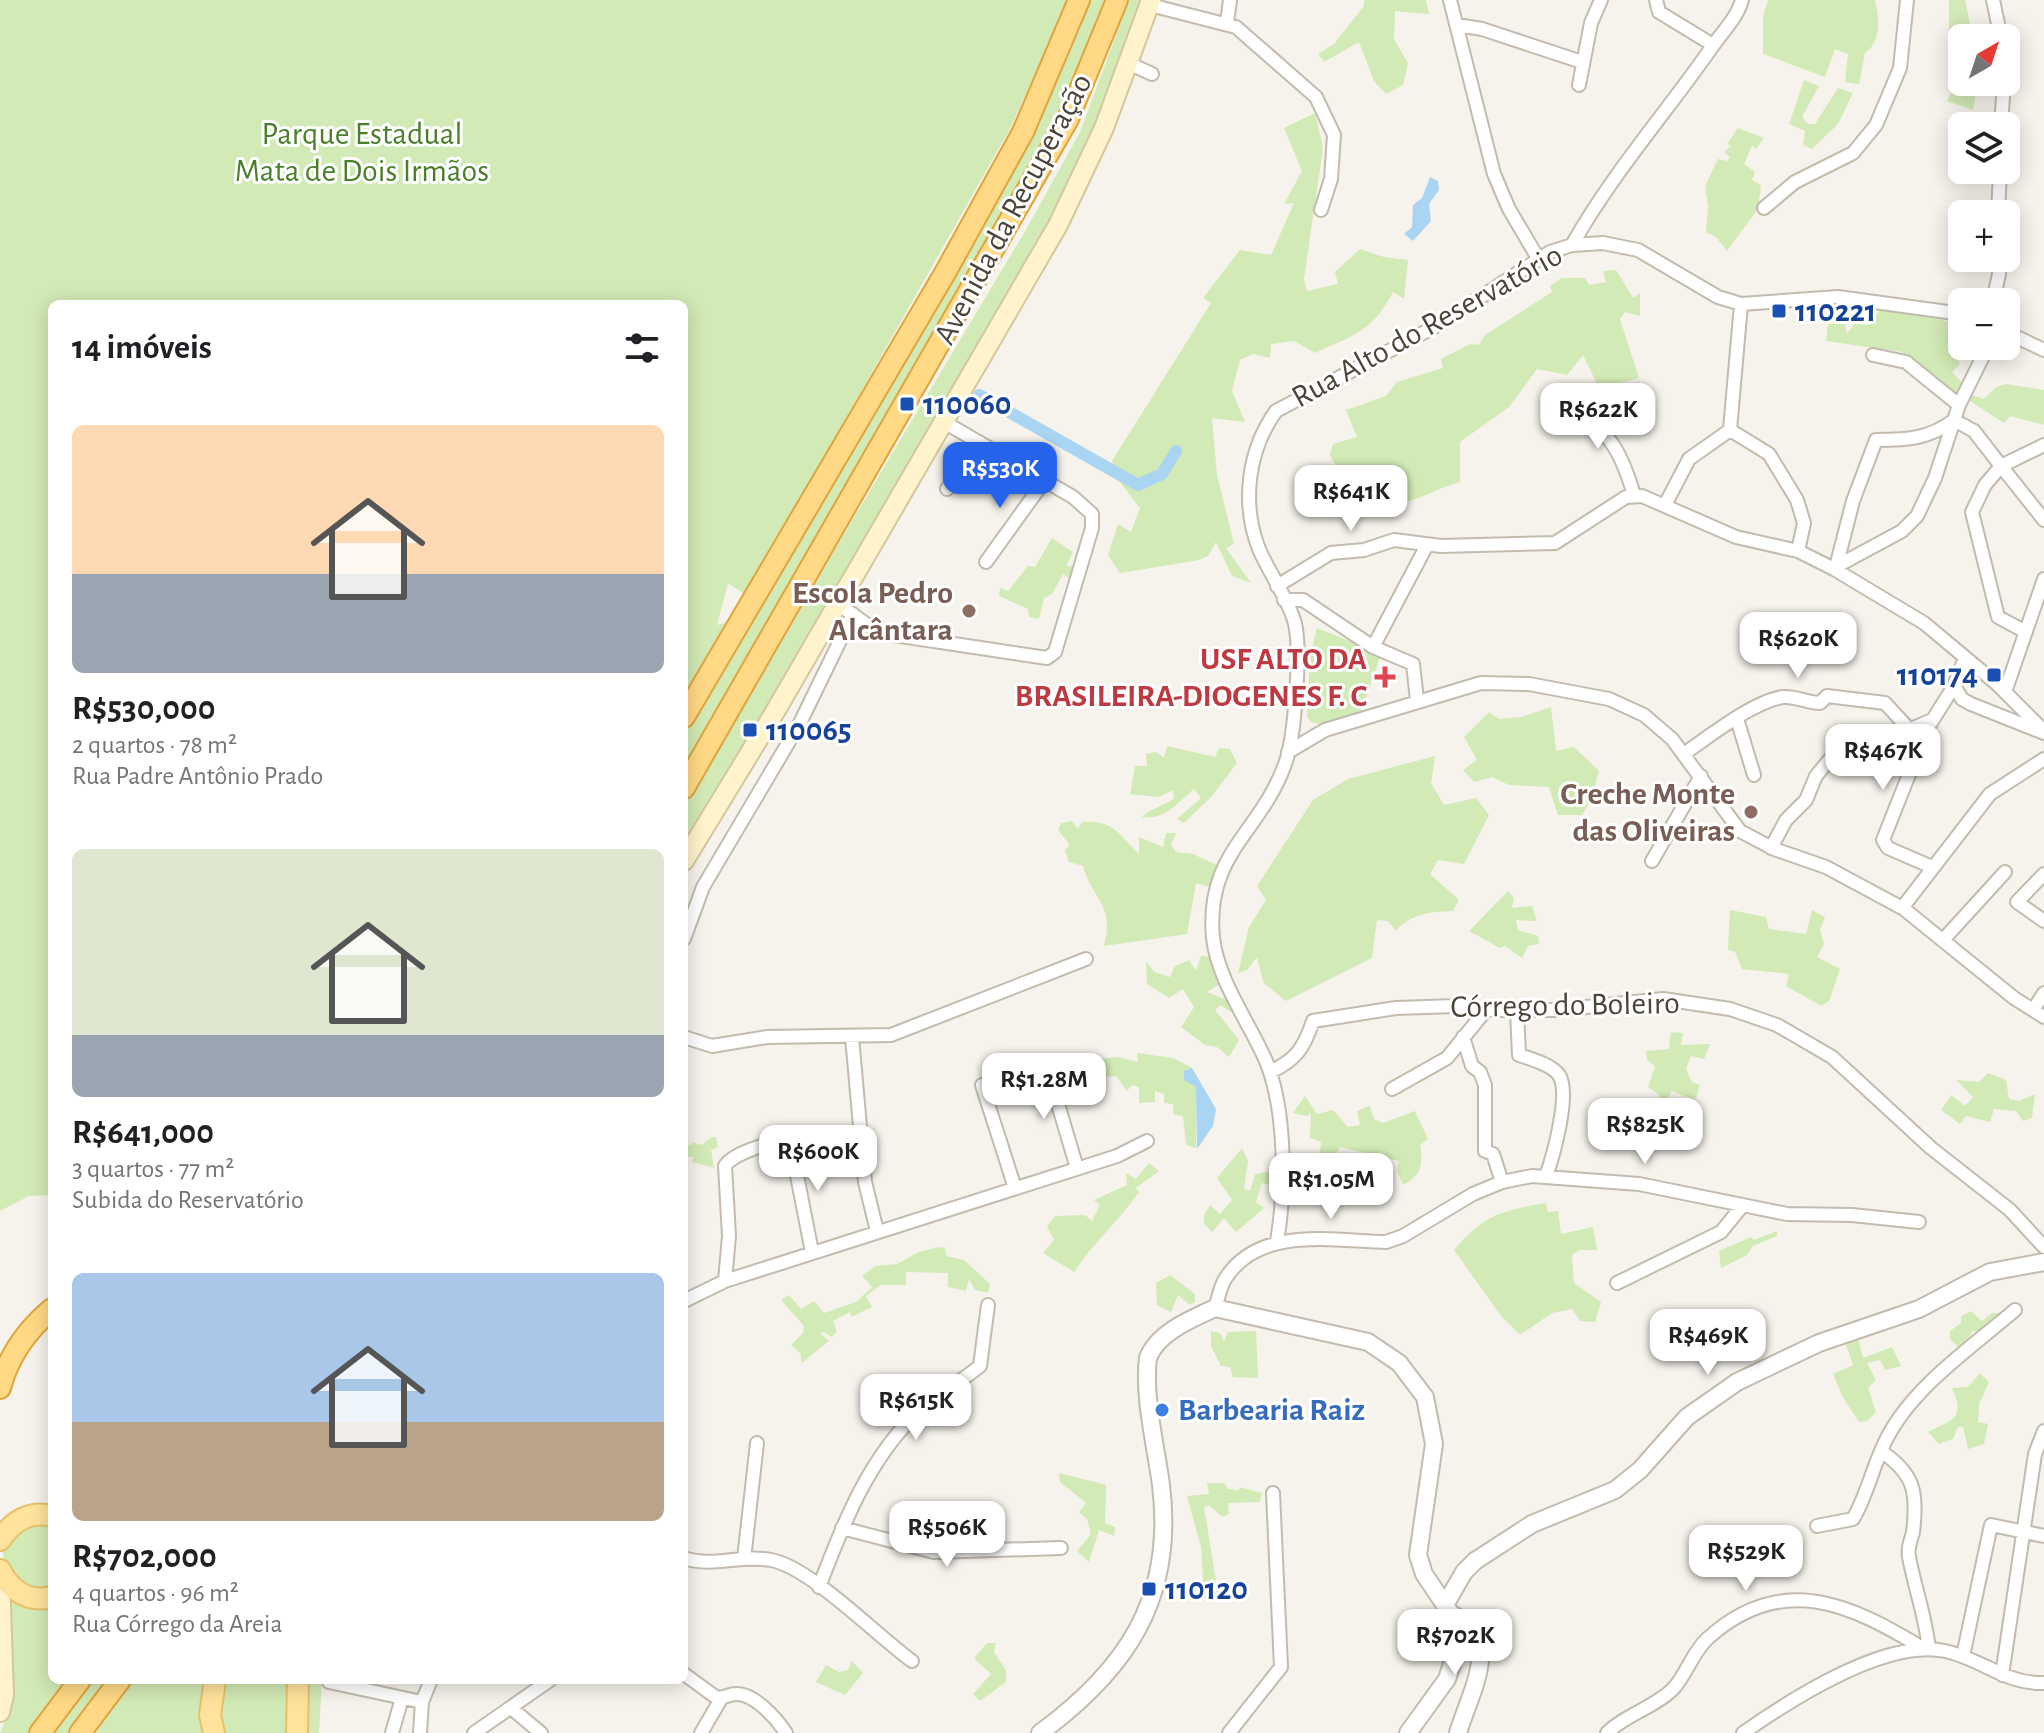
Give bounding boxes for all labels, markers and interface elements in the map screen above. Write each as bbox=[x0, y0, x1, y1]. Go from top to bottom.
north arrow bbox=[1948, 24, 2020, 96]
map controls bbox=[1948, 24, 2020, 360]
street label: Avenida da Recuperação bbox=[928, 68, 1098, 350]
button: layers bbox=[1948, 112, 2020, 184]
park label: Parque Estadual Mata de Dois Irmãos bbox=[235, 118, 489, 187]
button: + bbox=[1948, 200, 2020, 272]
street label: Rua Alto do Reservatório bbox=[1286, 238, 1568, 414]
button: − bbox=[1948, 288, 2020, 360]
place label: 110221 bbox=[1795, 295, 1876, 327]
marker: 110221 bbox=[1770, 302, 1788, 320]
icon: filters bbox=[620, 326, 664, 370]
text: 14 imóveis bbox=[72, 331, 212, 365]
pin: R$622K bbox=[1533, 383, 1663, 451]
place label: 110060 bbox=[923, 388, 1012, 420]
marker: 110060 bbox=[898, 395, 916, 413]
text: R$622K bbox=[1558, 396, 1638, 422]
pin: R$530K bbox=[935, 442, 1065, 510]
text: R$530K bbox=[961, 455, 1039, 481]
pin: R$641K bbox=[1286, 465, 1416, 533]
icon: home bbox=[296, 477, 440, 621]
text: R$641K bbox=[1312, 478, 1390, 504]
place label: Escola Pedro Alcântara bbox=[792, 577, 953, 646]
marker: Escola Pedro Alcântara bbox=[960, 602, 978, 620]
pin: R$620K bbox=[1733, 612, 1863, 680]
text: R$620K bbox=[1758, 625, 1838, 651]
place label: USF ALTO DA BRASILEIRA-DIOGENES F. C bbox=[1015, 643, 1367, 712]
place label: 110174 bbox=[1897, 659, 1978, 691]
marker: USF ALTO DA BRASILEIRA-DIOGENES F. C bbox=[1374, 666, 1396, 688]
marker: 110174 bbox=[1985, 666, 2003, 684]
text: R$530,000 bbox=[72, 692, 215, 726]
place label: 110065 bbox=[766, 714, 852, 746]
marker: 110065 bbox=[741, 721, 759, 739]
pin: R$467K bbox=[1818, 724, 1948, 792]
text: 2 quartos · 78 m² bbox=[72, 732, 237, 758]
text: R$467K bbox=[1843, 737, 1923, 763]
text: Rua Padre Antônio Prado bbox=[72, 763, 323, 789]
place label: Creche Monte das Oliveiras bbox=[1560, 778, 1735, 847]
marker: Creche Monte das Oliveiras bbox=[1742, 803, 1760, 821]
icon: home bbox=[296, 901, 440, 1045]
street label: Córrego do Boleiro bbox=[1450, 987, 1680, 1023]
pin: R$1.28M bbox=[970, 1053, 1118, 1121]
text: R$1.28M bbox=[1000, 1066, 1088, 1092]
pin: R$825K bbox=[1580, 1098, 1710, 1166]
text: R$825K bbox=[1606, 1111, 1684, 1137]
text: R$641,000 bbox=[72, 1116, 214, 1150]
pin: R$600K bbox=[753, 1125, 883, 1193]
text: R$600K bbox=[777, 1138, 859, 1164]
pin: R$1.05M bbox=[1257, 1153, 1405, 1221]
text: 3 quartos · 77 m² bbox=[72, 1156, 234, 1182]
text: R$1.05M bbox=[1287, 1166, 1375, 1192]
text: Subida do Reservatório bbox=[72, 1187, 304, 1213]
pin: R$469K bbox=[1643, 1309, 1773, 1377]
text: R$469K bbox=[1668, 1322, 1748, 1348]
icon: home bbox=[296, 1325, 440, 1469]
pin: R$615K bbox=[851, 1374, 981, 1442]
text: R$615K bbox=[878, 1387, 954, 1413]
place label: Barbearia Raiz bbox=[1178, 1394, 1365, 1426]
marker: Barbearia Raiz bbox=[1153, 1401, 1171, 1419]
pin: R$506K bbox=[882, 1501, 1012, 1569]
text: R$506K bbox=[907, 1514, 987, 1540]
pin: R$529K bbox=[1681, 1525, 1811, 1593]
text: R$529K bbox=[1707, 1538, 1785, 1564]
text: R$702,000 bbox=[72, 1540, 217, 1574]
place label: 110120 bbox=[1165, 1573, 1248, 1605]
text: 4 quartos · 96 m² bbox=[72, 1580, 239, 1606]
marker: 110120 bbox=[1140, 1580, 1158, 1598]
pin: R$702K bbox=[1390, 1609, 1520, 1677]
text: Rua Córrego da Areia bbox=[72, 1611, 282, 1637]
text: R$702K bbox=[1415, 1622, 1495, 1648]

